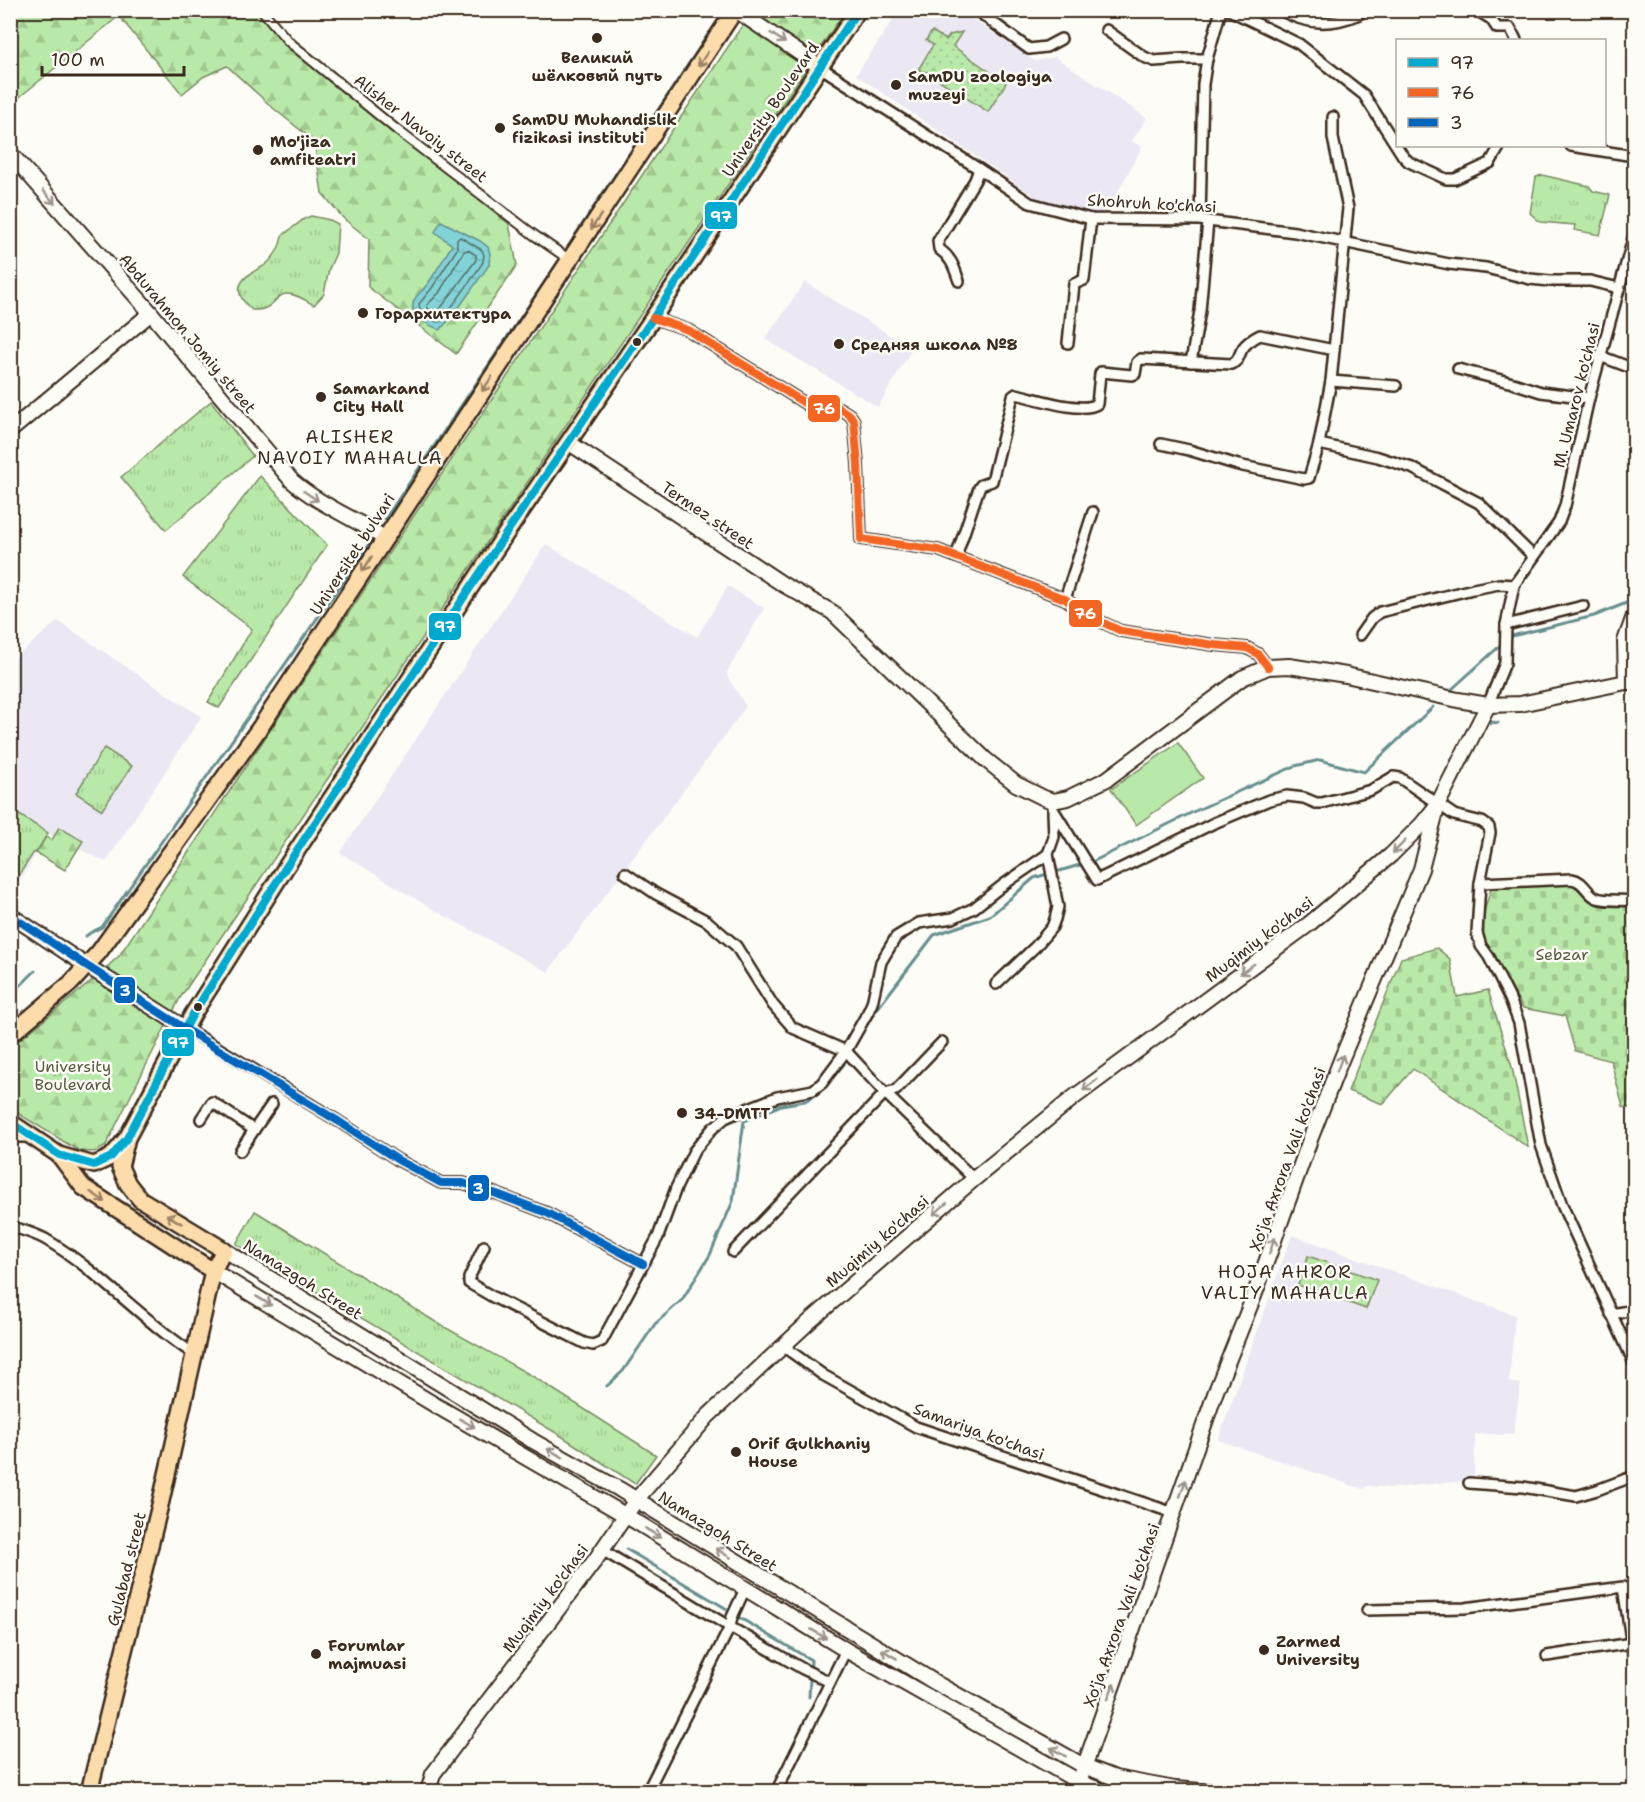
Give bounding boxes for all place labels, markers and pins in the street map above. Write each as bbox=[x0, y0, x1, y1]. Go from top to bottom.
marker: Великий шёлковый путь bbox=[590, 31, 604, 45]
place label: Великий шёлковый путь bbox=[532, 47, 663, 86]
place label: SamDU zoologiya muzeyi bbox=[908, 66, 1052, 105]
marker: SamDU zoologiya muzeyi bbox=[889, 78, 903, 92]
place label: SamDU Muhandislik fizikasi instituti bbox=[512, 109, 677, 148]
marker: SamDU Muhandislik fizikasi instituti bbox=[493, 121, 507, 135]
place label: Mo'jiza amfiteatri bbox=[270, 131, 356, 170]
marker: Mo'jiza amfiteatri bbox=[251, 143, 265, 157]
place label: Горархитектура bbox=[375, 303, 511, 324]
marker: Горархитектура bbox=[356, 306, 370, 320]
place label: Средняя школа №8 bbox=[851, 334, 1018, 355]
unlabelled marker bbox=[631, 336, 643, 348]
marker: Средняя школа №8 bbox=[832, 337, 846, 351]
place label: Samarkand City Hall bbox=[333, 378, 429, 417]
marker: Samarkand City Hall bbox=[314, 390, 328, 404]
unlabelled marker bbox=[192, 1001, 204, 1013]
place label: 34-DMTT bbox=[694, 1103, 770, 1124]
marker: 34-DMTT bbox=[675, 1106, 689, 1120]
place label: Orif Gulkhaniy House bbox=[748, 1433, 870, 1472]
marker: Orif Gulkhaniy House bbox=[729, 1445, 743, 1459]
place label: Zarmed University bbox=[1276, 1631, 1360, 1670]
place label: Forumlar majmuasi bbox=[328, 1635, 407, 1674]
marker: Zarmed University bbox=[1257, 1643, 1271, 1657]
marker: Forumlar majmuasi bbox=[309, 1647, 323, 1661]

